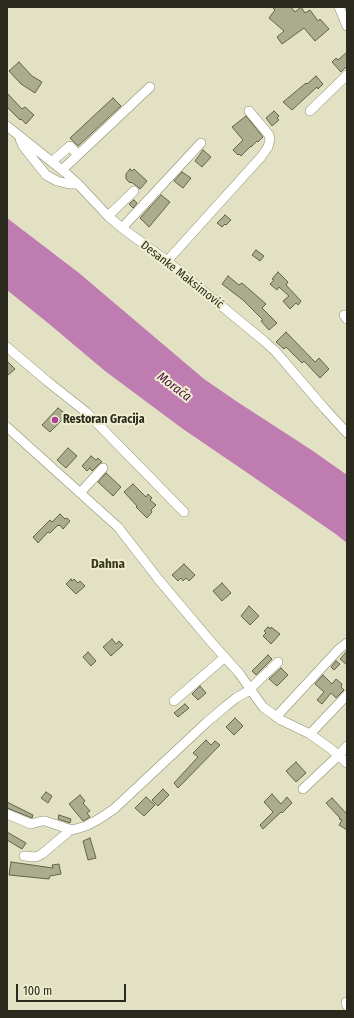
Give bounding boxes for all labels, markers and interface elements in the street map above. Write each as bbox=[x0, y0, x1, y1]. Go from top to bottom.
street label: Desanke Maksimović bbox=[138, 238, 226, 312]
water label: Morača bbox=[154, 369, 194, 405]
place label: Restoran Gracija bbox=[63, 413, 145, 427]
marker: Restoran Gracija bbox=[50, 415, 60, 425]
district label: Dahna bbox=[91, 556, 125, 572]
scale bar bbox=[18, 976, 128, 1002]
text: 100 m bbox=[23, 984, 52, 998]

